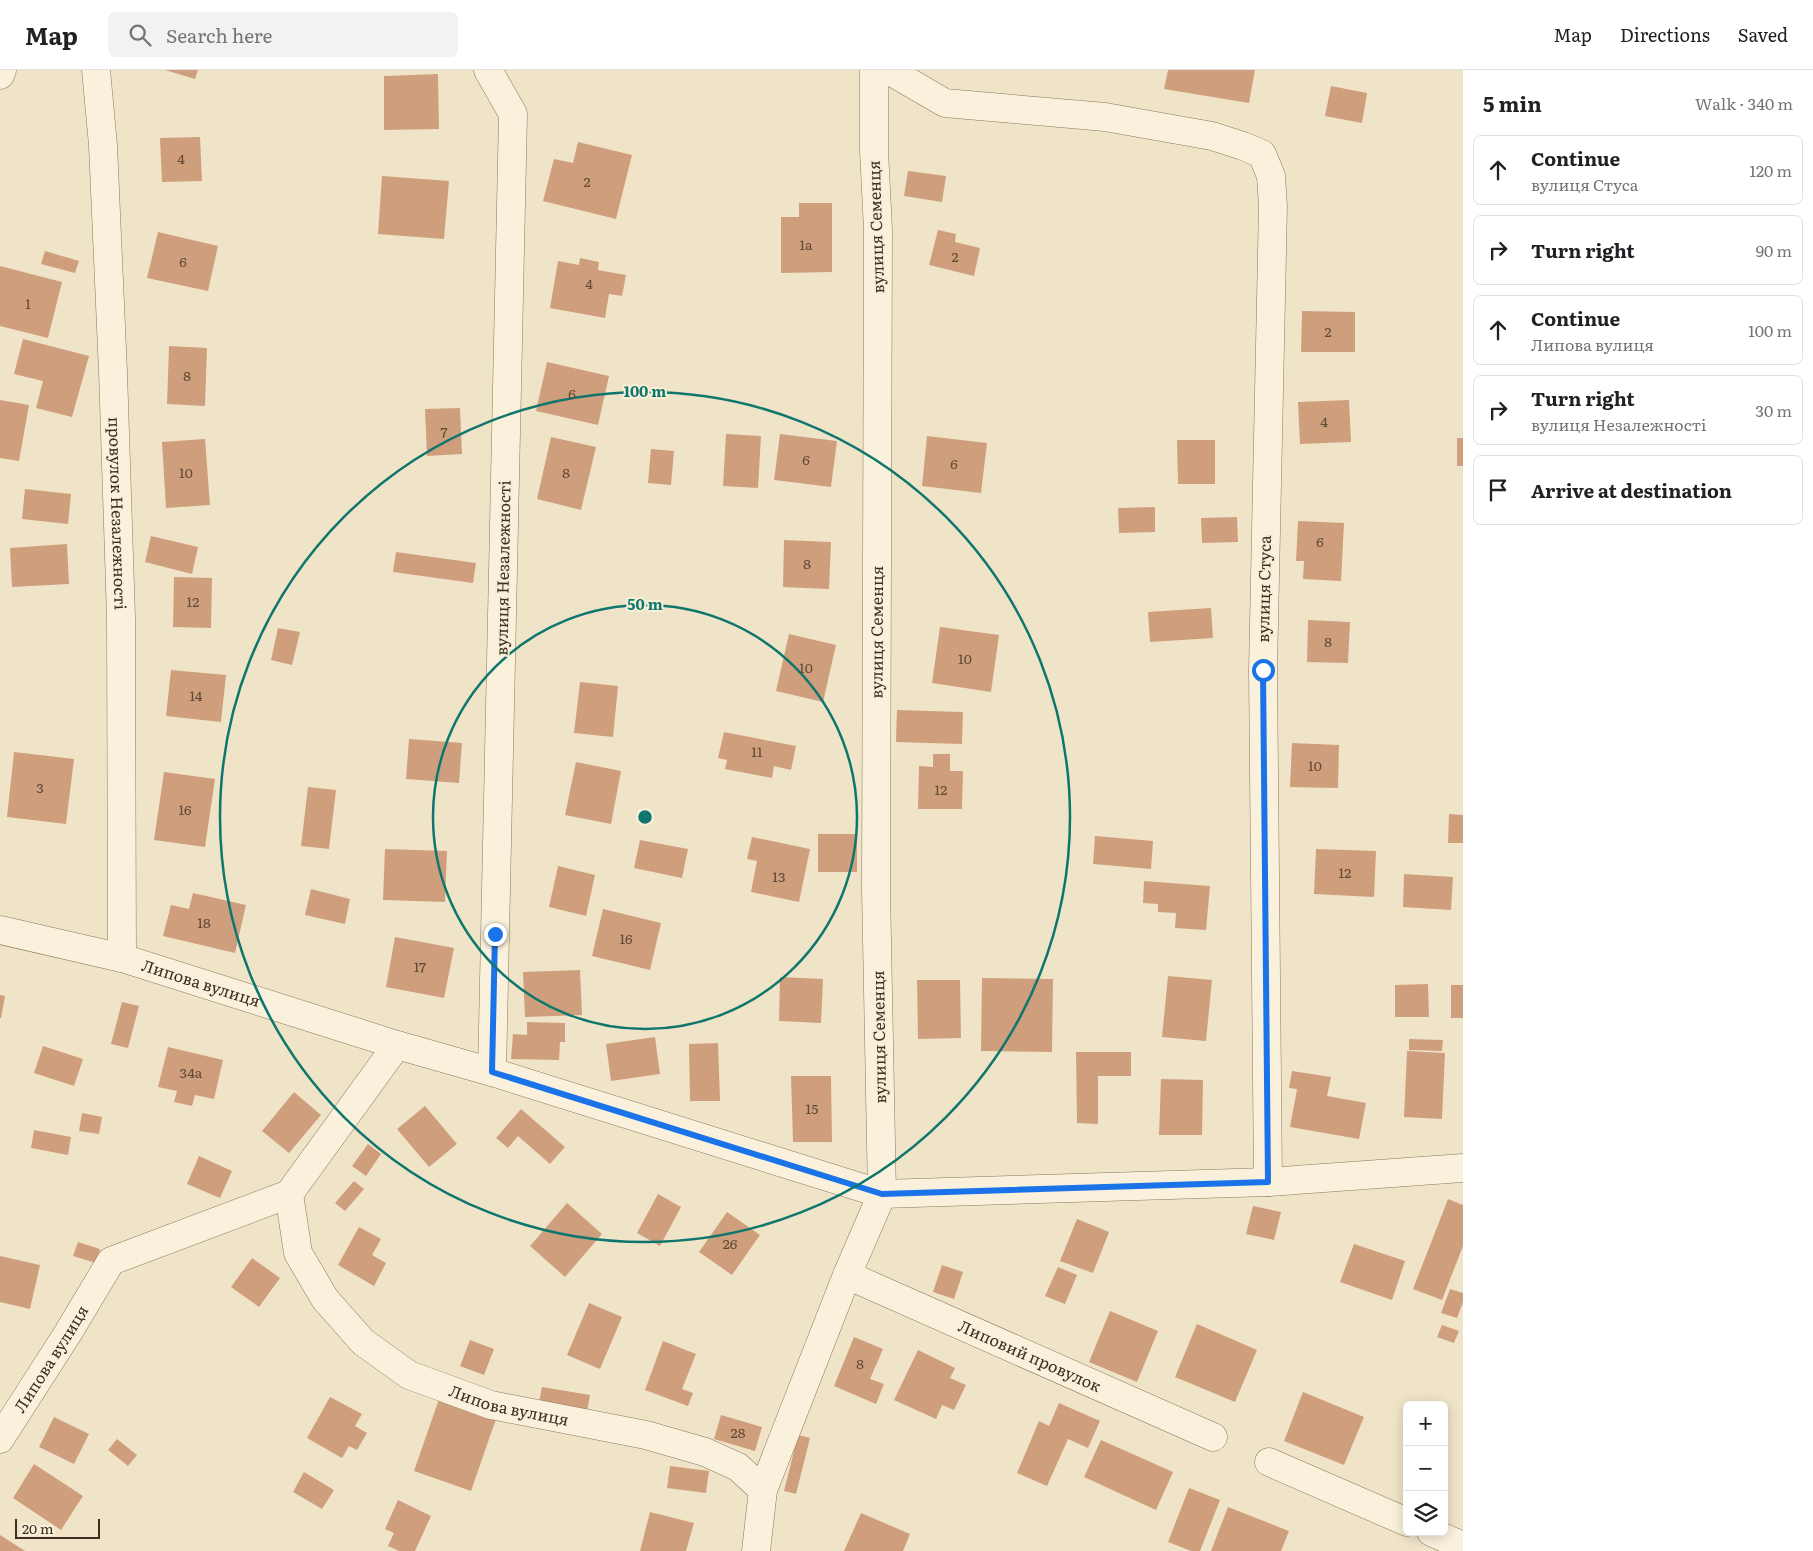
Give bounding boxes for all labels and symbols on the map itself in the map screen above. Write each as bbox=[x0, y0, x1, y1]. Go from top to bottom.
house number: 4 bbox=[177, 148, 185, 168]
street label: вулиця Семенця bbox=[861, 160, 889, 294]
house number: 2 bbox=[583, 171, 591, 191]
house number: 1а bbox=[799, 234, 813, 254]
house number: 2 bbox=[951, 246, 959, 266]
house number: 6 bbox=[179, 251, 187, 271]
house number: 4 bbox=[585, 273, 593, 293]
house number: 1 bbox=[25, 293, 31, 313]
house number: 2 bbox=[1324, 321, 1332, 341]
house number: 8 bbox=[183, 365, 191, 385]
text: 100 m bbox=[624, 379, 666, 402]
house number: 6 bbox=[568, 383, 576, 403]
house number: 4 bbox=[1320, 411, 1328, 431]
street label: провулок Незалежності bbox=[103, 417, 134, 610]
house number: 7 bbox=[440, 421, 448, 441]
house number: 6 bbox=[802, 449, 810, 469]
house number: 6 bbox=[950, 453, 958, 473]
house number: 10 bbox=[179, 462, 193, 482]
house number: 8 bbox=[562, 462, 570, 482]
street label: вулиця Незалежності bbox=[488, 480, 516, 656]
house number: 6 bbox=[1316, 531, 1324, 551]
street label: вулиця Стуса bbox=[1250, 535, 1276, 643]
house number: 8 bbox=[803, 553, 811, 573]
street label: вулиця Семенця bbox=[864, 565, 888, 699]
house number: 12 bbox=[187, 591, 199, 611]
text: 50 m bbox=[627, 592, 663, 615]
house number: 8 bbox=[1324, 631, 1332, 651]
house number: 10 bbox=[958, 648, 972, 668]
house number: 10 bbox=[799, 657, 813, 677]
route start bbox=[1252, 659, 1275, 682]
house number: 14 bbox=[190, 685, 203, 705]
house number: 11 bbox=[751, 741, 763, 761]
house number: 10 bbox=[1308, 755, 1322, 775]
house number: 3 bbox=[36, 777, 44, 797]
house number: 12 bbox=[935, 779, 947, 799]
house number: 16 bbox=[178, 799, 192, 819]
centre of rings bbox=[636, 808, 654, 826]
house number: 12 bbox=[1339, 862, 1351, 882]
house number: 13 bbox=[772, 866, 786, 886]
house number: 18 bbox=[197, 912, 211, 932]
route end bbox=[484, 923, 507, 946]
house number: 16 bbox=[619, 928, 633, 948]
street label: Липова вулиця bbox=[139, 952, 264, 1012]
house number: 17 bbox=[414, 956, 426, 976]
street label: вулиця Семенця bbox=[865, 970, 891, 1104]
house number: 34а bbox=[180, 1062, 203, 1082]
house number: 15 bbox=[806, 1098, 818, 1118]
house number: 26 bbox=[723, 1233, 738, 1253]
street label: Липова вулиця bbox=[7, 1300, 93, 1417]
street label: Липовий провулок bbox=[955, 1313, 1106, 1397]
house number: 8 bbox=[856, 1353, 864, 1373]
street label: Липова вулиця bbox=[446, 1378, 571, 1431]
house number: 28 bbox=[731, 1422, 746, 1442]
scale bar bbox=[15, 1516, 100, 1539]

